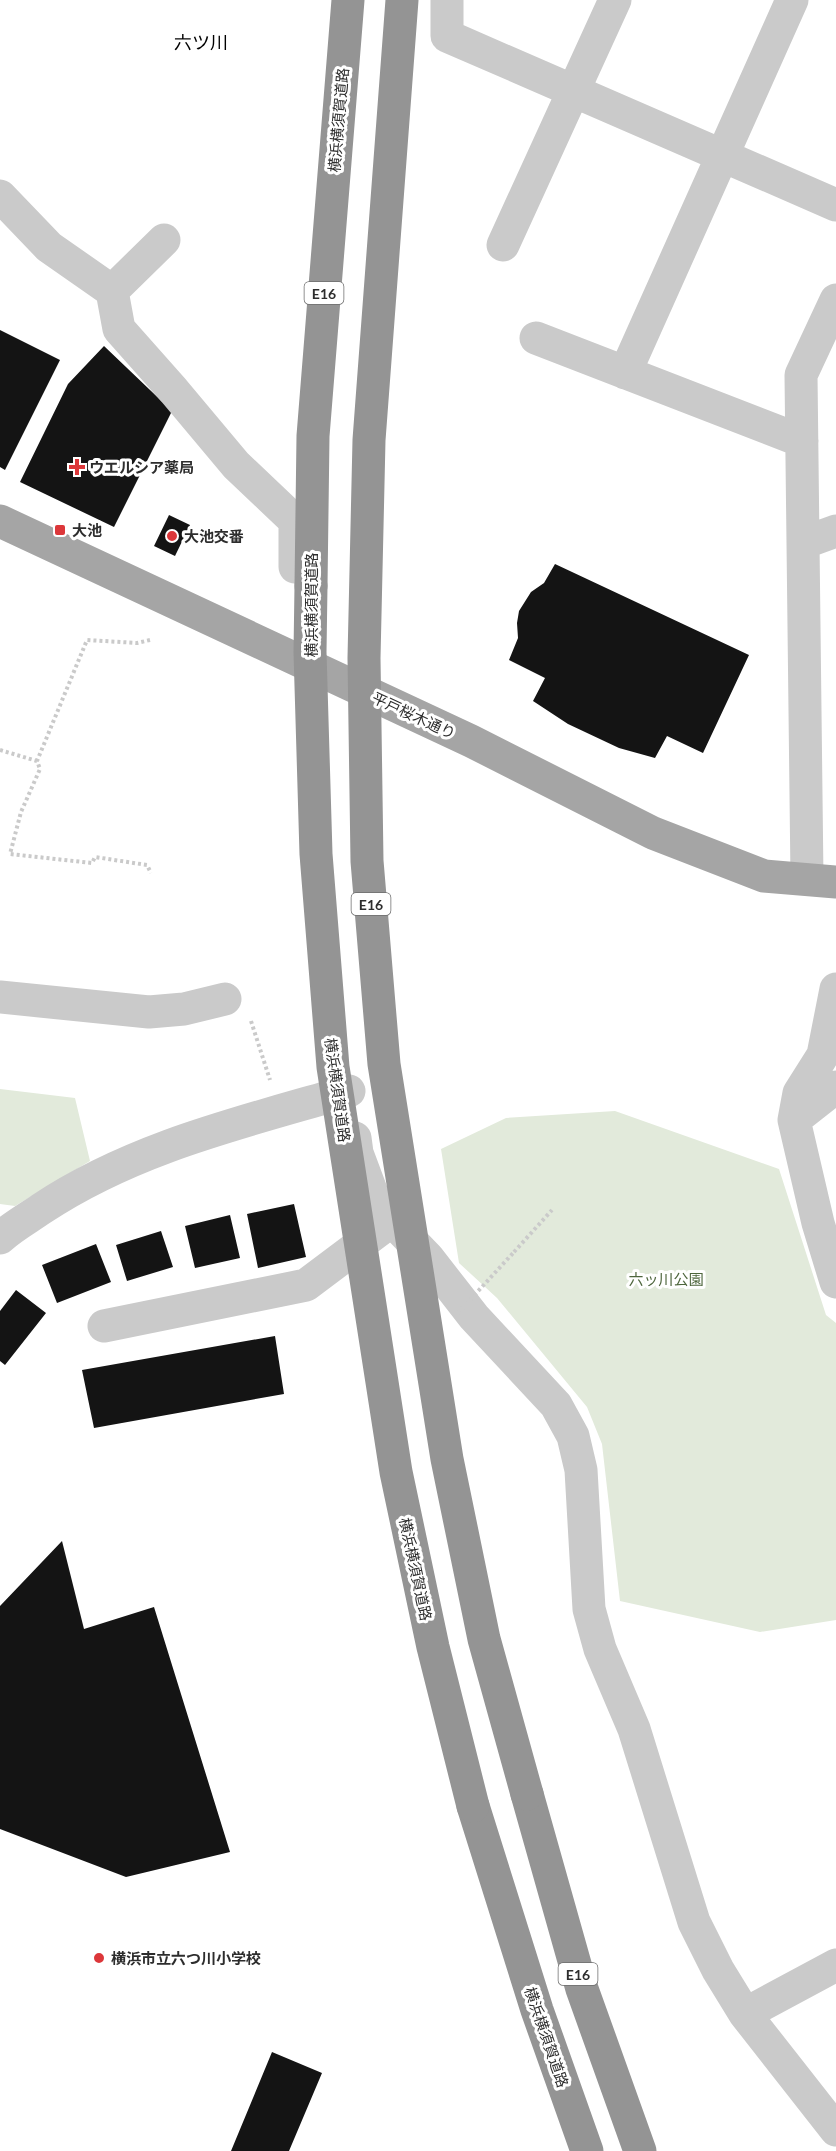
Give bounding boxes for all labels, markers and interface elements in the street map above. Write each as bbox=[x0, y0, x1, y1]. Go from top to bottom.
district label: 六ツ川 bbox=[174, 31, 228, 53]
street label: 横浜横須賀道路 bbox=[324, 67, 352, 173]
road number: E16 bbox=[304, 282, 344, 304]
place label: ウエルシア薬局 bbox=[89, 458, 194, 476]
marker: ウエルシア薬局 bbox=[70, 460, 84, 474]
place label: 大池 bbox=[72, 521, 102, 539]
marker: 大池 bbox=[53, 523, 67, 537]
place label: 大池交番 bbox=[184, 527, 244, 545]
marker: 大池交番 bbox=[165, 529, 179, 543]
street label: 横浜横須賀道路 bbox=[302, 552, 320, 658]
street label: 平戸桜木通り bbox=[369, 688, 459, 742]
road number: E16 bbox=[352, 893, 391, 915]
street label: 横浜横須賀道路 bbox=[322, 1037, 354, 1143]
park label: 六ッ川公園 bbox=[628, 1270, 704, 1288]
street label: 横浜横須賀道路 bbox=[396, 1516, 436, 1622]
place label: 横浜市立六つ川小学校 bbox=[111, 1949, 261, 1967]
marker: 横浜市立六つ川小学校 bbox=[92, 1951, 106, 1965]
road number: E16 bbox=[558, 1963, 598, 1985]
street label: 横浜横須賀道路 bbox=[521, 1984, 573, 2090]

